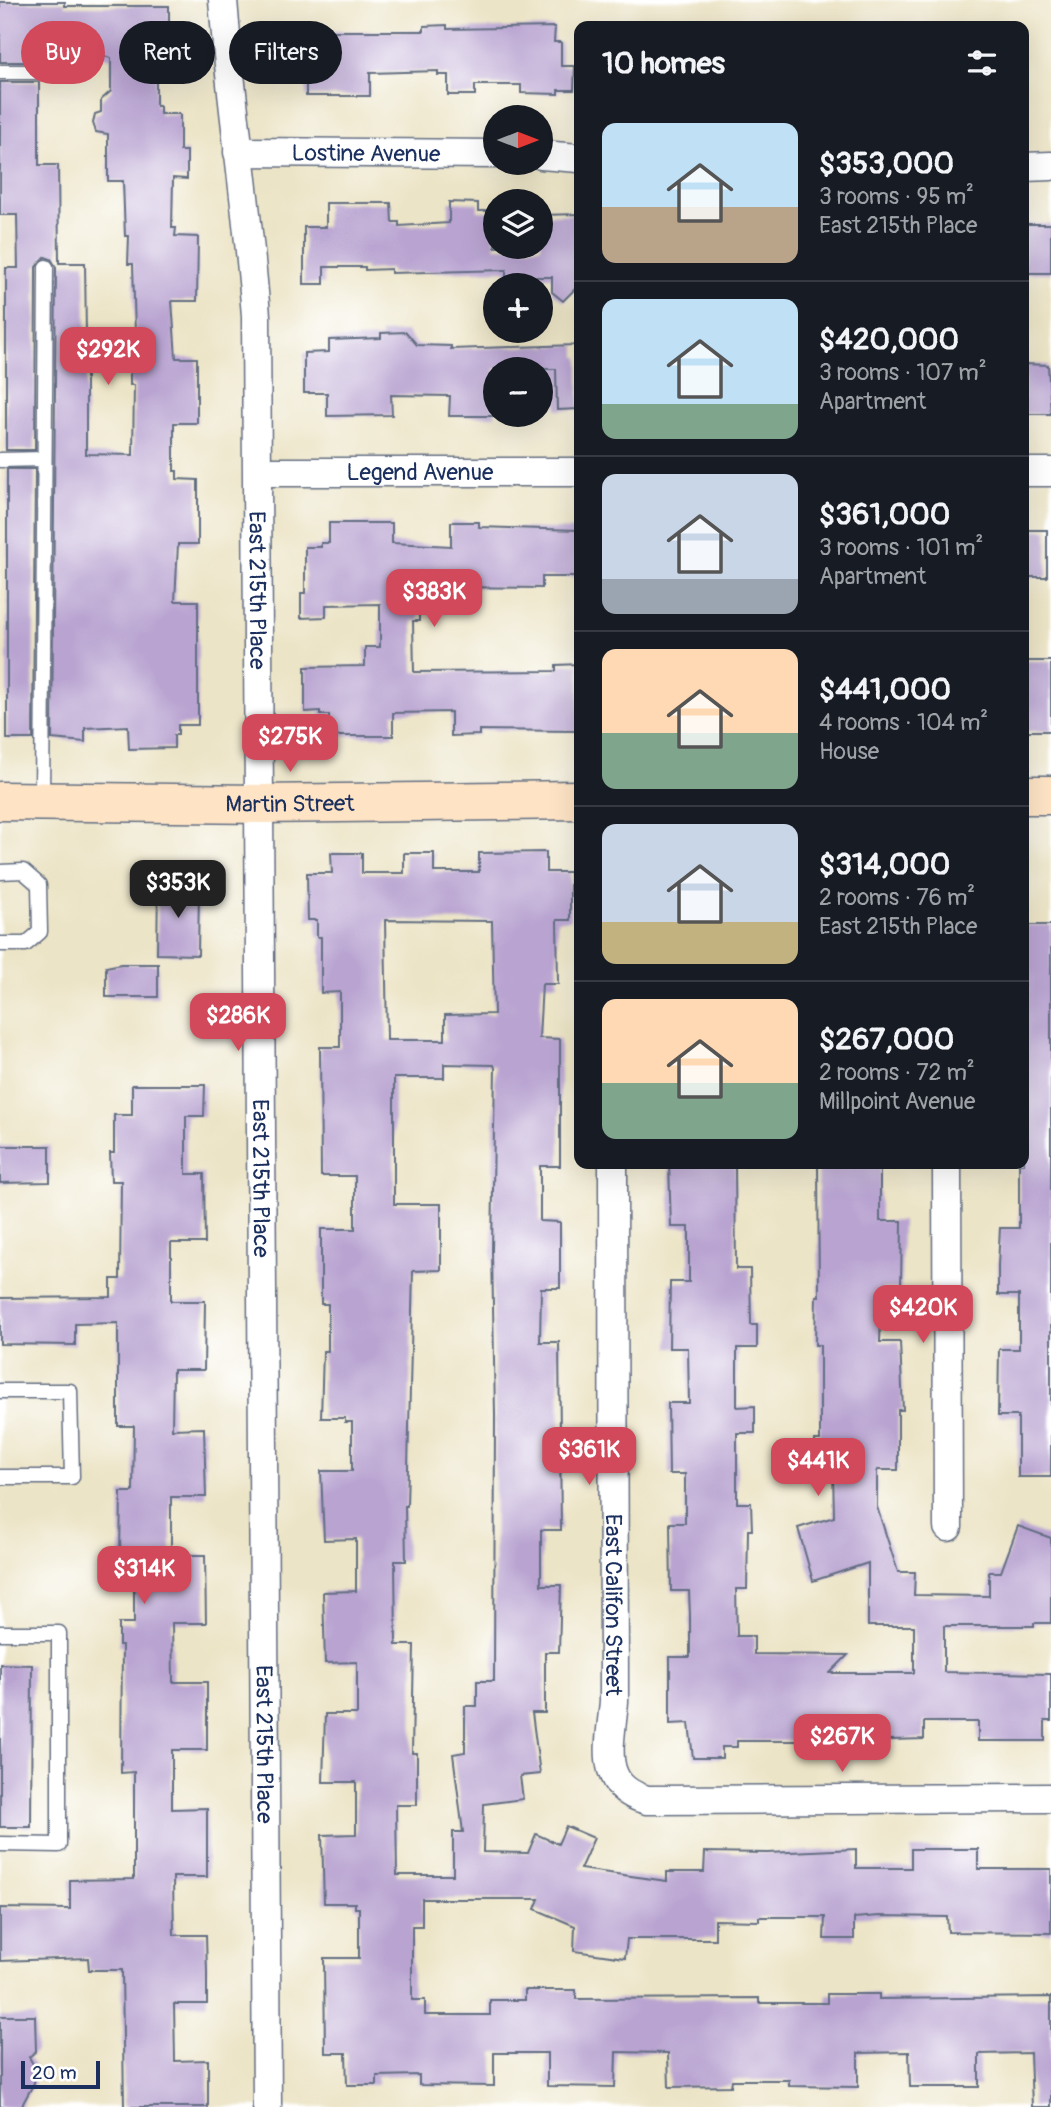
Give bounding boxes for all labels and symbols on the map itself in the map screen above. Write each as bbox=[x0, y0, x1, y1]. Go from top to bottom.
north arrow bbox=[483, 105, 553, 175]
street label: Lostine Avenue bbox=[291, 138, 441, 169]
pin: $292K bbox=[59, 328, 157, 387]
street label: Legend Avenue bbox=[347, 458, 494, 487]
street label: East 215th Place bbox=[242, 511, 272, 670]
pin: $383K bbox=[385, 570, 483, 629]
pin: $275K bbox=[241, 714, 339, 774]
street label: Martin Street bbox=[225, 789, 355, 819]
pin: $353K bbox=[129, 860, 227, 920]
pin: $286K bbox=[189, 993, 287, 1053]
street label: East 215th Place bbox=[246, 1099, 276, 1258]
pin: $420K bbox=[874, 1286, 972, 1345]
pin: $361K bbox=[540, 1428, 638, 1487]
pin: $441K bbox=[769, 1438, 867, 1498]
street label: East Califon Street bbox=[599, 1514, 628, 1697]
pin: $314K bbox=[95, 1546, 193, 1606]
street label: East 215th Place bbox=[249, 1665, 279, 1824]
pin: $267K bbox=[793, 1714, 891, 1774]
scale bar bbox=[21, 2058, 100, 2090]

